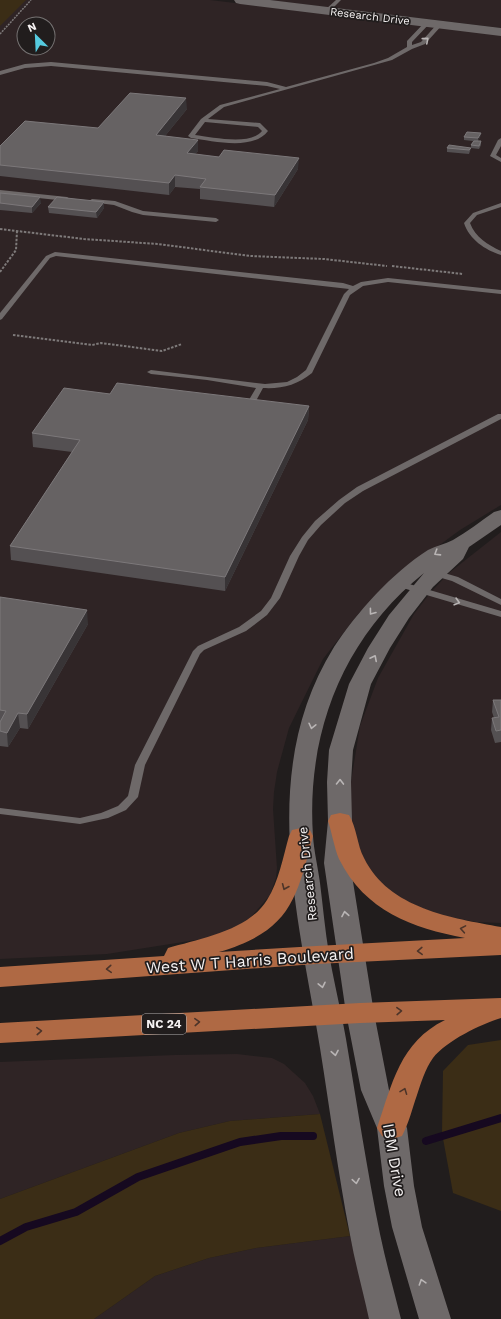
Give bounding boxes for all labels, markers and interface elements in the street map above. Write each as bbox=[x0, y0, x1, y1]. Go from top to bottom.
street label: Research Drive bbox=[329, 5, 411, 28]
north arrow bbox=[16, 16, 56, 56]
text: N bbox=[26, 20, 39, 35]
one-way arrow bbox=[421, 38, 429, 45]
one-way arrow bbox=[434, 548, 441, 556]
one-way arrow bbox=[453, 597, 460, 606]
one-way arrow bbox=[370, 608, 377, 615]
one-way arrow bbox=[369, 655, 377, 662]
one-way arrow bbox=[308, 723, 316, 729]
one-way arrow bbox=[336, 779, 344, 785]
street label: Research Drive bbox=[295, 826, 320, 922]
one-way arrow bbox=[282, 884, 290, 891]
one-way arrow bbox=[341, 911, 350, 917]
one-way arrow bbox=[459, 926, 466, 934]
street label: West W T Harris Boulevard bbox=[146, 944, 355, 977]
one-way arrow bbox=[417, 946, 423, 955]
one-way arrow bbox=[106, 964, 112, 973]
one-way arrow bbox=[318, 981, 326, 988]
one-way arrow bbox=[396, 1007, 402, 1016]
road number: NC 24 bbox=[142, 1014, 186, 1034]
one-way arrow bbox=[194, 1018, 200, 1027]
one-way arrow bbox=[36, 1026, 42, 1035]
one-way arrow bbox=[330, 1050, 339, 1056]
one-way arrow bbox=[400, 1087, 408, 1094]
street label: IBM Drive bbox=[379, 1122, 410, 1198]
one-way arrow bbox=[351, 1178, 360, 1184]
one-way arrow bbox=[419, 1279, 427, 1286]

